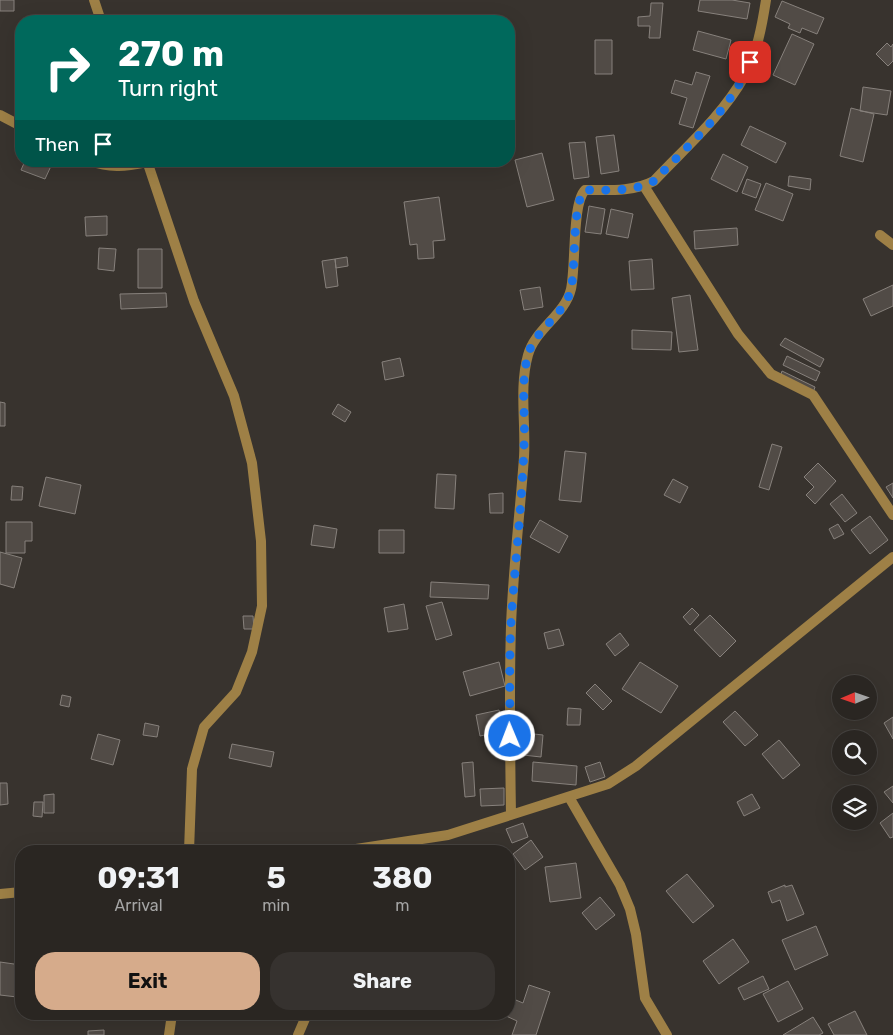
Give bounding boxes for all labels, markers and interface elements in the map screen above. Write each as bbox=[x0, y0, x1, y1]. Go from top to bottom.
text: 270 m bbox=[118, 33, 224, 75]
icon: right bbox=[35, 35, 100, 100]
pin bbox=[729, 41, 771, 83]
icon: arrive bbox=[736, 48, 764, 76]
text: Turn right bbox=[118, 75, 218, 102]
icon: arrive bbox=[89, 130, 117, 158]
text: Then bbox=[35, 133, 79, 156]
north arrow bbox=[832, 675, 878, 720]
map controls bbox=[832, 675, 877, 830]
position arrow bbox=[483, 709, 535, 761]
button: search bbox=[832, 730, 877, 775]
button: layers bbox=[832, 785, 877, 830]
text: 09:31 bbox=[97, 860, 180, 896]
text: 5 bbox=[266, 860, 286, 896]
text: 380 bbox=[372, 860, 433, 896]
text: Arrival bbox=[115, 896, 163, 915]
text: min bbox=[262, 896, 290, 915]
text: m bbox=[395, 896, 410, 915]
button: Exit bbox=[35, 952, 260, 1010]
button: Share bbox=[270, 952, 495, 1010]

